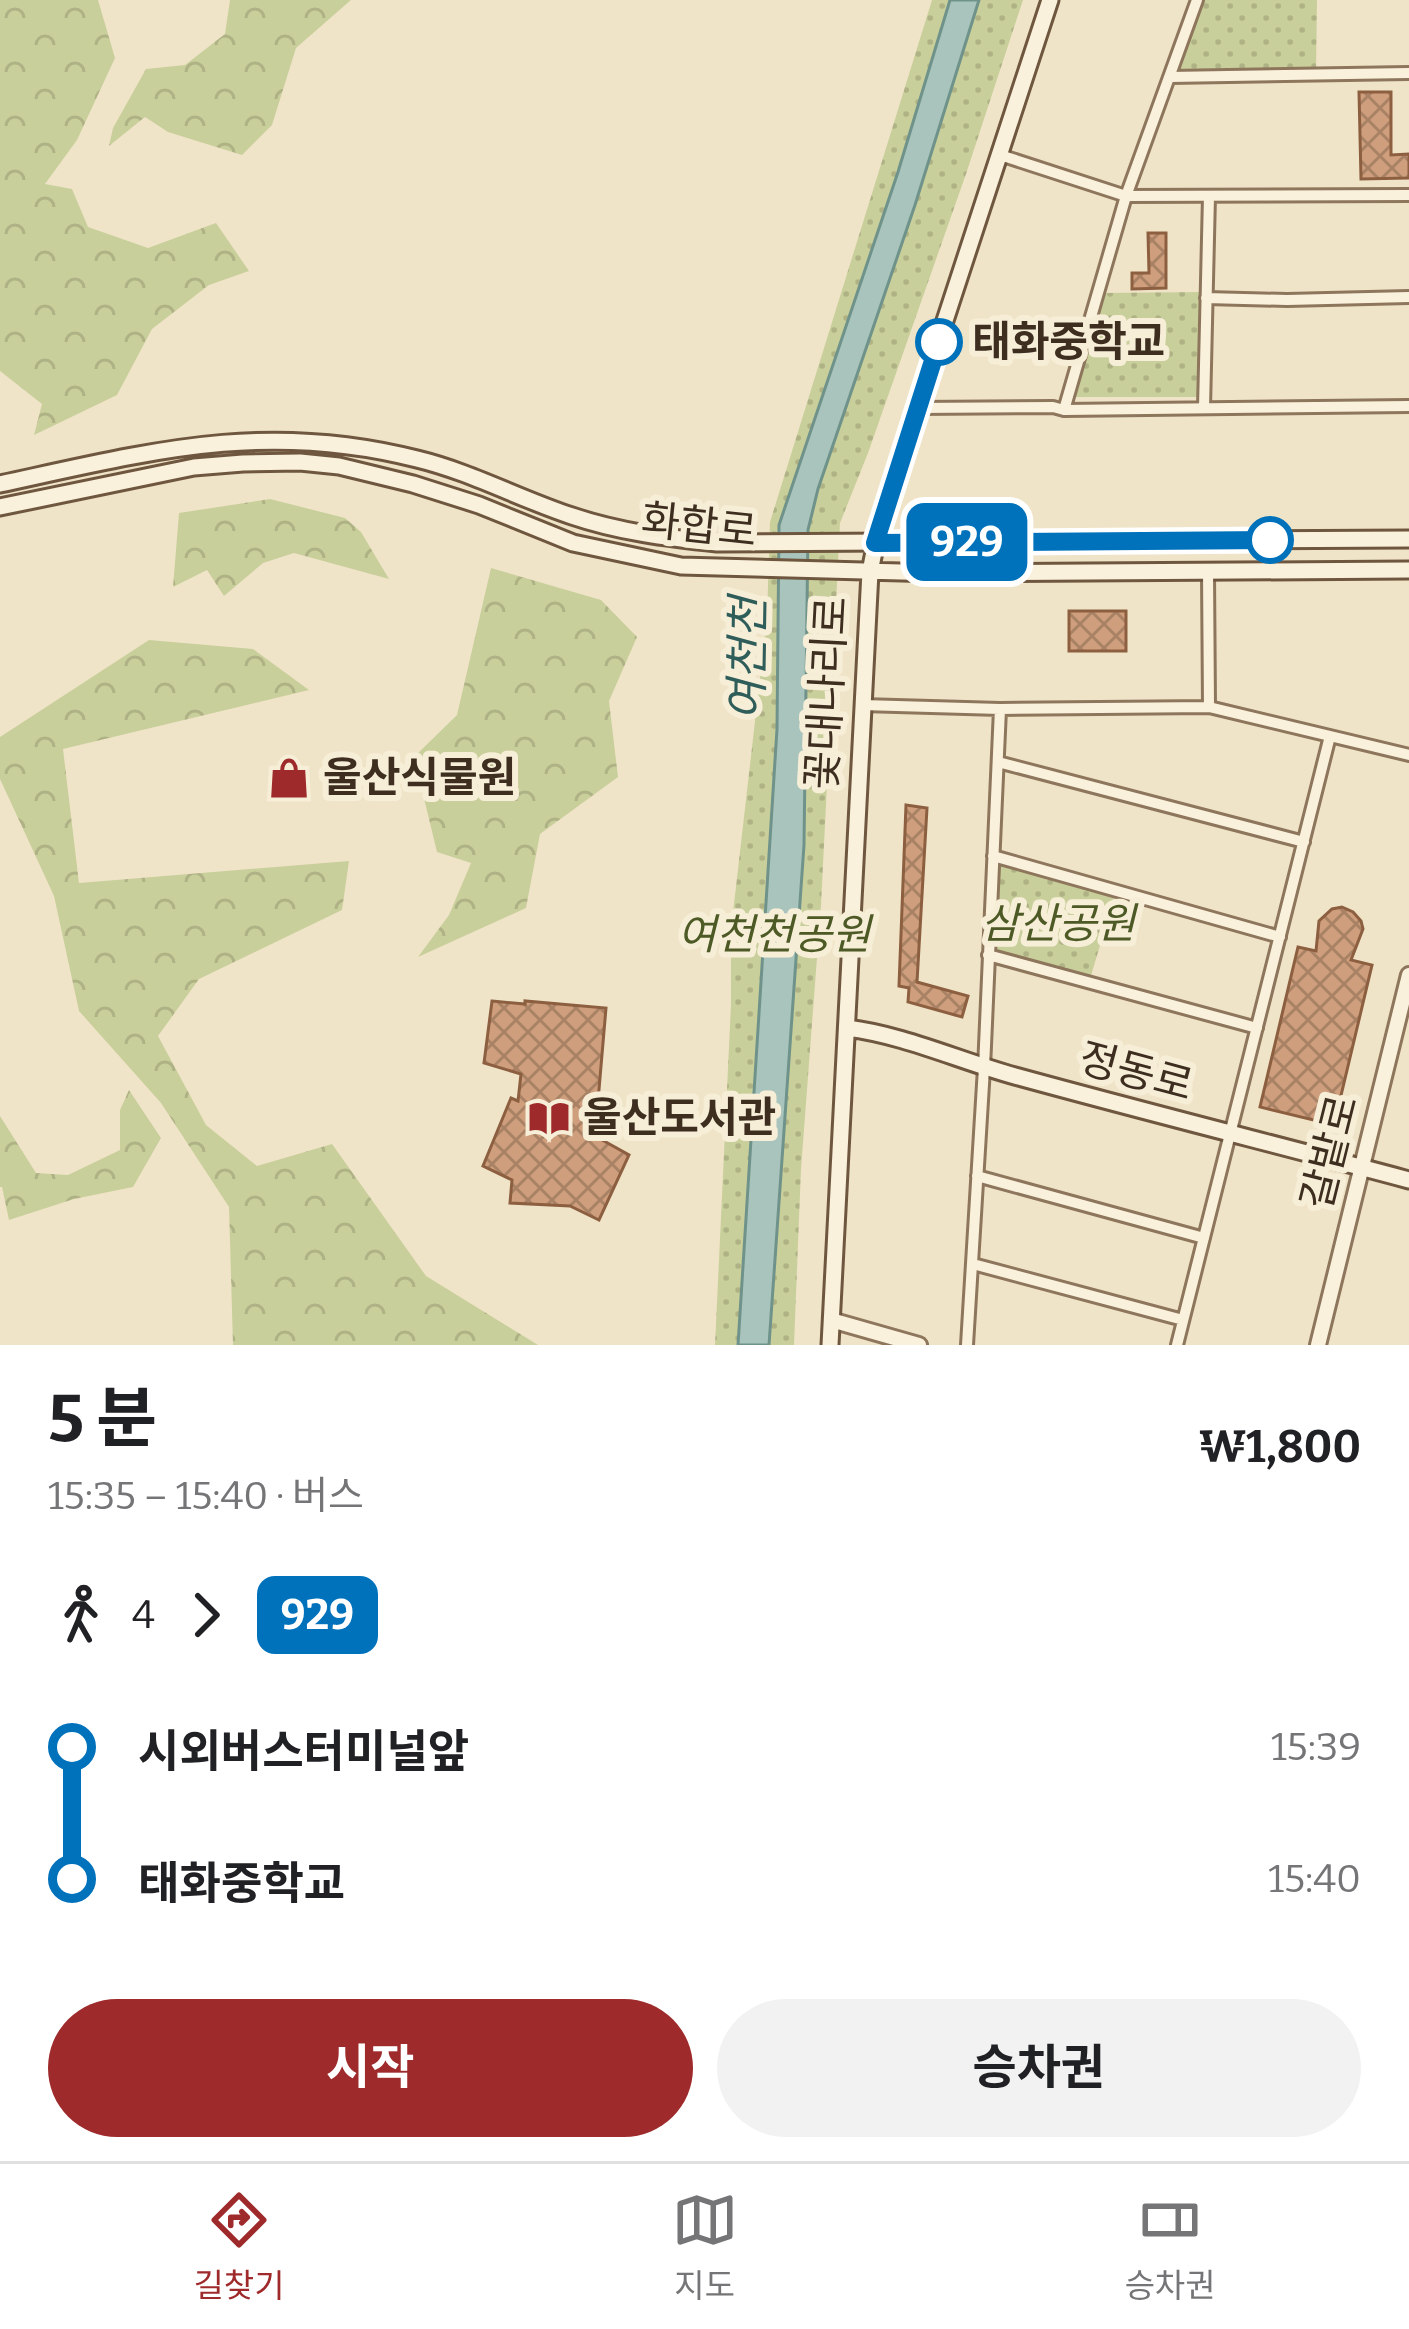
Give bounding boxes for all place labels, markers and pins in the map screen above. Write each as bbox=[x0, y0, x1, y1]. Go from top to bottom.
place label: 태화중학교 bbox=[972, 317, 1165, 367]
marker: 태화중학교 bbox=[917, 320, 961, 364]
unlabelled marker bbox=[1248, 518, 1292, 562]
place label: 울산식물원 bbox=[323, 753, 516, 803]
shop icon: 울산식물원 bbox=[266, 755, 312, 801]
place label: 울산도서관 bbox=[583, 1093, 776, 1143]
library icon: 울산도서관 bbox=[526, 1095, 572, 1141]

